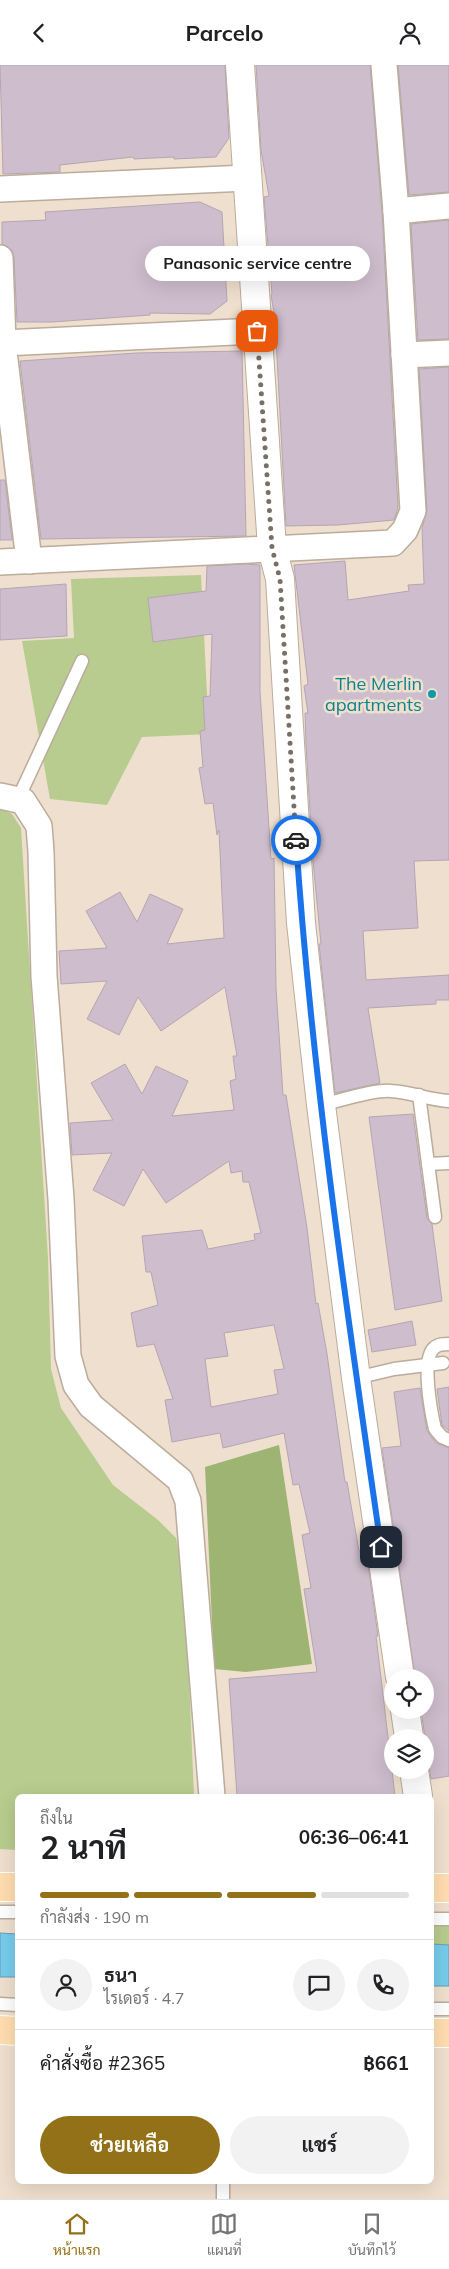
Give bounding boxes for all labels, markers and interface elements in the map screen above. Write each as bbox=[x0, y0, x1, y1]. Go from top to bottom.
icon: back bbox=[25, 19, 53, 47]
text: Parcelo bbox=[186, 19, 263, 47]
icon: person bbox=[396, 19, 424, 47]
callout: Panasonic service centre bbox=[144, 246, 370, 281]
text: Panasonic service centre bbox=[163, 253, 352, 273]
pin bbox=[236, 310, 278, 352]
icon: bag bbox=[243, 317, 271, 345]
place label: The Merlin apartments bbox=[325, 672, 422, 716]
marker: The Merlin apartments bbox=[426, 688, 438, 700]
courier bbox=[271, 815, 321, 865]
icon: car bbox=[282, 826, 310, 854]
pin bbox=[360, 1526, 402, 1568]
icon: home bbox=[367, 1533, 395, 1561]
map controls bbox=[384, 1669, 434, 1779]
button: locate bbox=[384, 1669, 434, 1719]
button: layers bbox=[384, 1729, 434, 1779]
text: ถึงใน bbox=[40, 1808, 73, 1828]
text: 06:36–06:41 bbox=[299, 1825, 409, 1849]
text: 2 นาที bbox=[40, 1827, 127, 1867]
text: กำลังส่ง · 190 m bbox=[40, 1907, 149, 1927]
button: person bbox=[40, 1959, 92, 2011]
button: chat bbox=[293, 1959, 345, 2011]
button: phone bbox=[357, 1959, 409, 2011]
text: ธนา bbox=[104, 1963, 137, 1987]
text: ไรเดอร์ · 4.7 bbox=[104, 1988, 184, 2008]
text: คำสั่งซื้อ #2365 bbox=[40, 2051, 165, 2075]
text: ฿661 bbox=[363, 2051, 409, 2075]
button: ช่วยเหลือ bbox=[40, 2116, 220, 2174]
button: แชร์ bbox=[230, 2116, 409, 2174]
tab: หน้าแรก bbox=[53, 2210, 101, 2259]
tab: แผนที่ bbox=[207, 2210, 242, 2259]
tab: บันทึกไว้ bbox=[348, 2210, 396, 2259]

